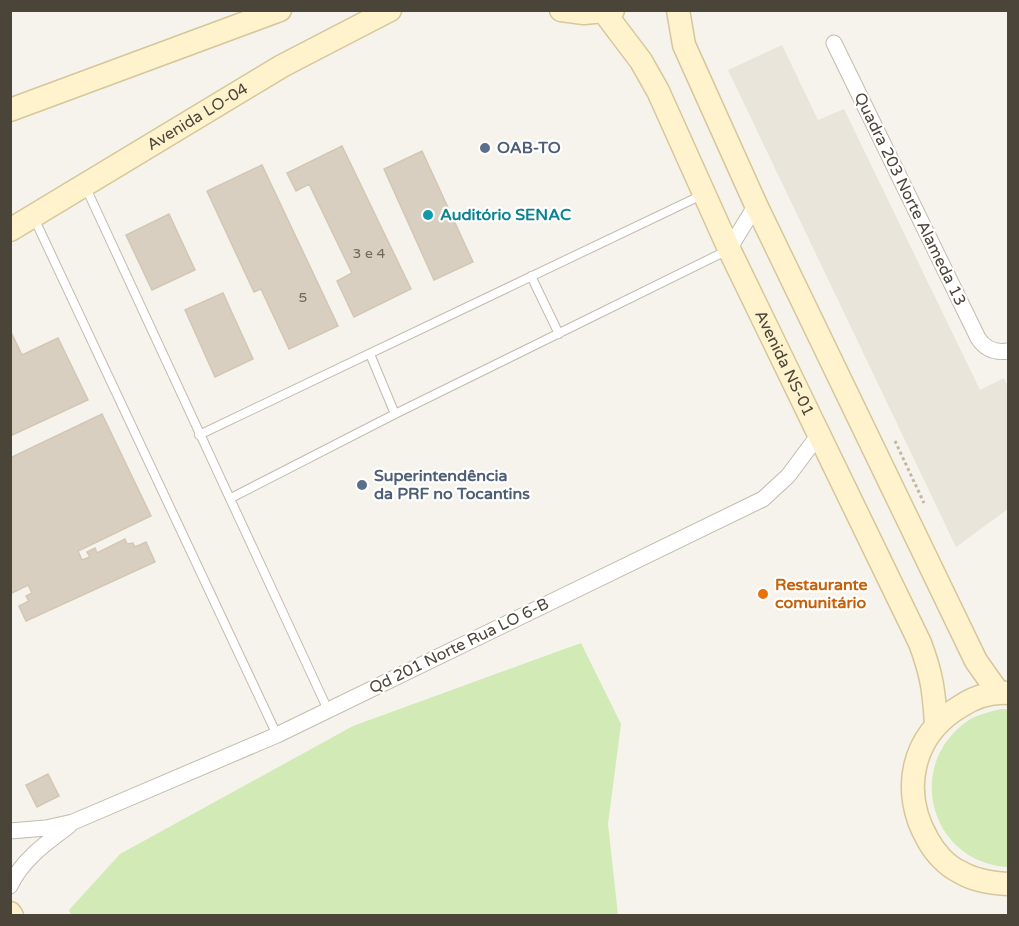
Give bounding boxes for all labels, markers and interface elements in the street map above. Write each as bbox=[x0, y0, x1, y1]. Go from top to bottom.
street label: Avenida LO-04 bbox=[143, 79, 252, 155]
street label: Quadra 203 Norte Alameda 13 bbox=[850, 89, 970, 309]
place label: OAB-TO bbox=[497, 138, 561, 158]
marker: OAB-TO bbox=[478, 141, 492, 155]
place label: Auditório SENAC bbox=[440, 205, 571, 225]
marker: Auditório SENAC bbox=[421, 208, 435, 222]
house number: 3 e 4 bbox=[353, 245, 386, 262]
house number: 5 bbox=[299, 289, 307, 306]
street label: Avenida NS-01 bbox=[750, 307, 818, 419]
place label: Superintendência da PRF no Tocantins bbox=[374, 466, 530, 504]
marker: Superintendência da PRF no Tocantins bbox=[355, 478, 369, 492]
place label: Restaurante comunitário bbox=[775, 575, 868, 613]
marker: Restaurante comunitário bbox=[756, 587, 770, 601]
street label: Qd 201 Norte Rua LO 6-B bbox=[366, 594, 552, 698]

